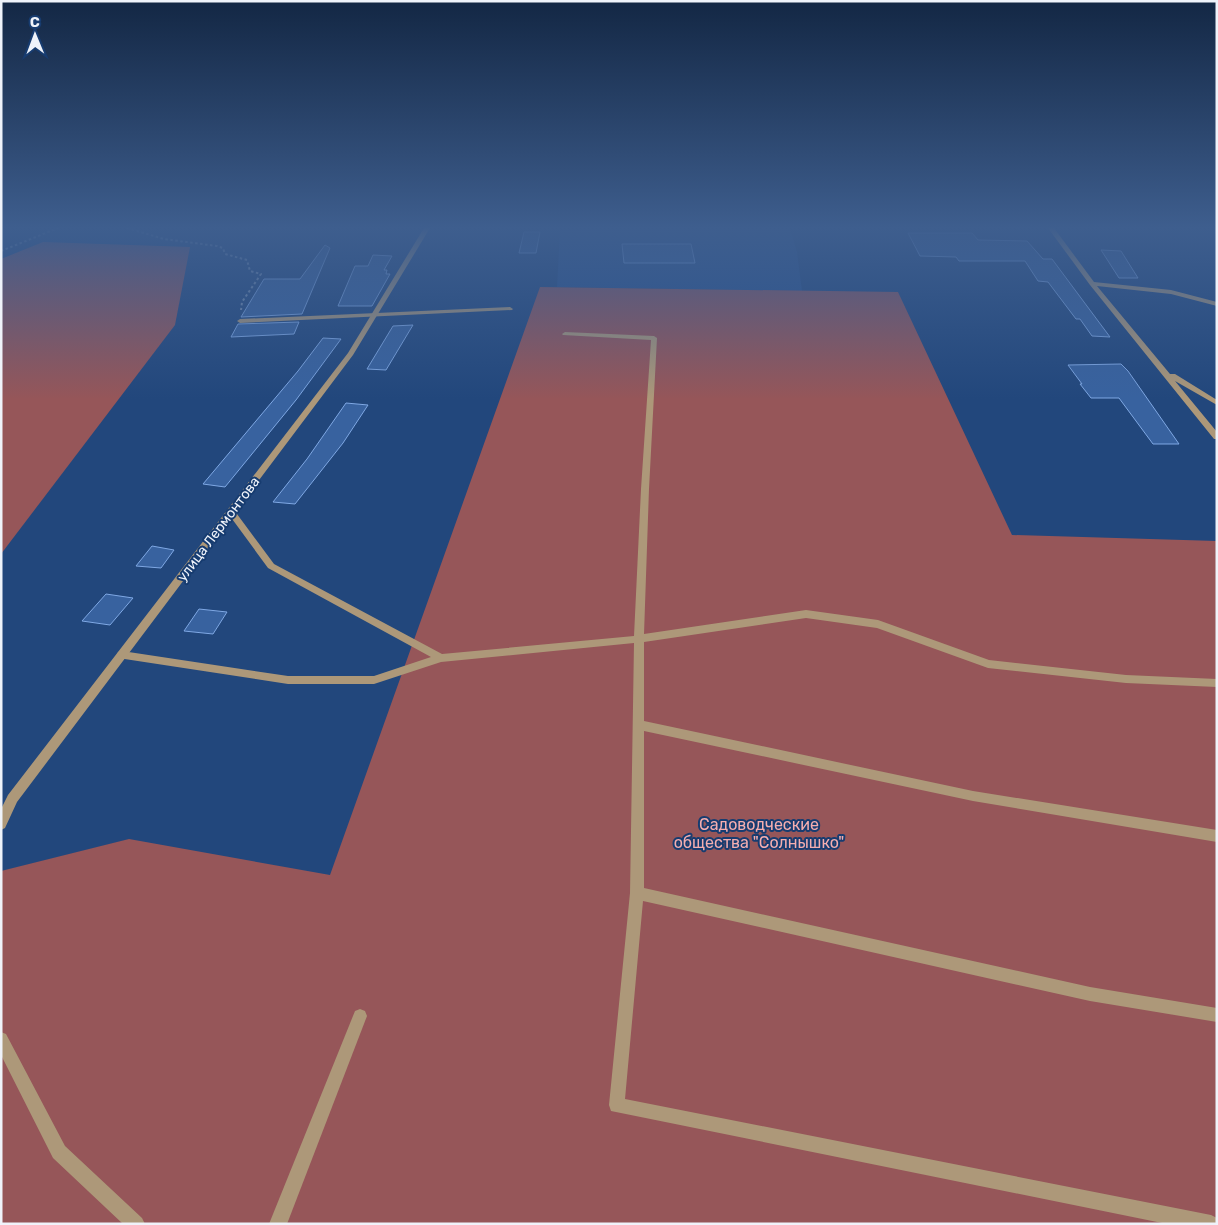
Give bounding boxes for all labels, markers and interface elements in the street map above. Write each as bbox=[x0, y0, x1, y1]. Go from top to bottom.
north arrow bbox=[10, 10, 60, 60]
text: С bbox=[30, 14, 40, 31]
street label: улица Лермонтова bbox=[173, 474, 263, 585]
park label: Садоводческие общества "Солнышко" bbox=[674, 815, 844, 852]

